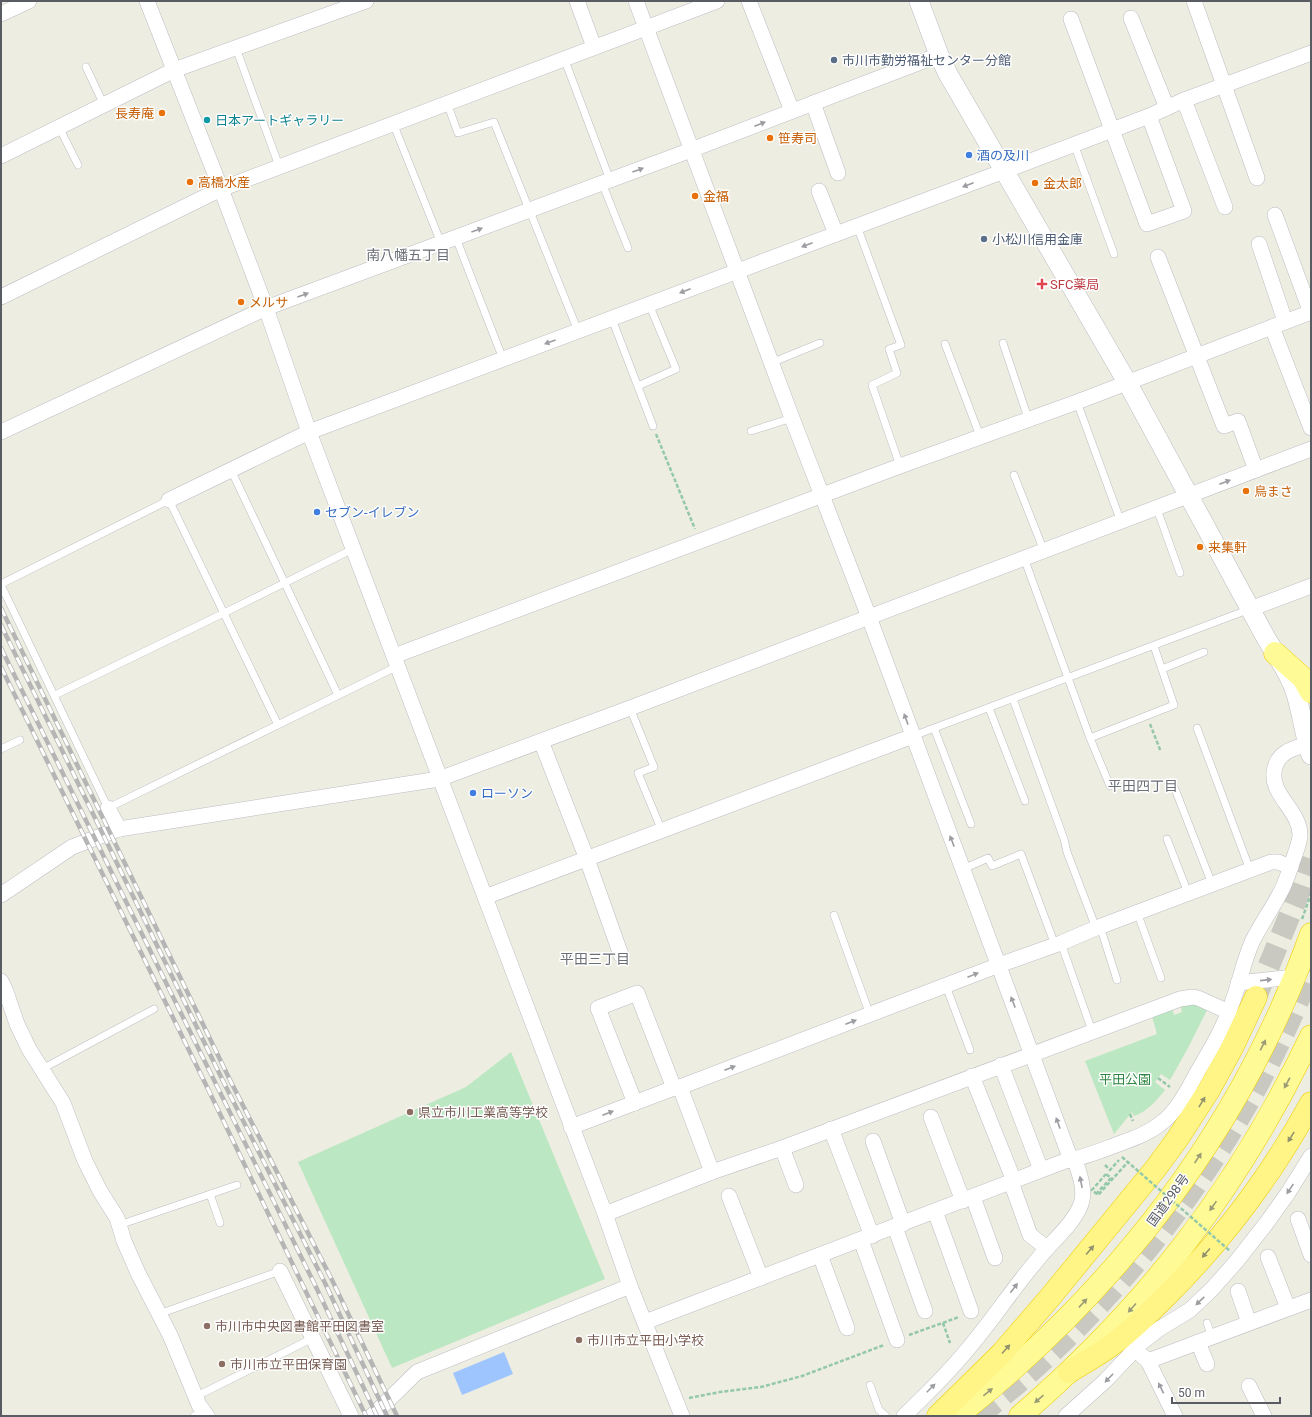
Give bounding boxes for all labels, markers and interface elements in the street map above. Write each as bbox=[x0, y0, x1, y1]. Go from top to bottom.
place label: 市川市勤労福祉センター分館 bbox=[842, 53, 1011, 68]
marker: 市川市勤労福祉センター分館 bbox=[829, 55, 839, 65]
place label: 長寿庵 bbox=[115, 106, 154, 121]
marker: 長寿庵 bbox=[157, 108, 167, 118]
place label: 日本アートギャラリー bbox=[215, 113, 344, 128]
marker: 日本アートギャラリー bbox=[202, 115, 212, 125]
one-way arrow bbox=[754, 120, 766, 126]
place label: 笹寿司 bbox=[778, 131, 817, 146]
marker: 笹寿司 bbox=[765, 133, 775, 143]
place label: 酒の及川 bbox=[977, 148, 1029, 163]
marker: 酒の及川 bbox=[964, 150, 974, 160]
one-way arrow bbox=[633, 166, 645, 172]
place label: 高橋水産 bbox=[198, 175, 250, 190]
place label: 金太郎 bbox=[1043, 176, 1082, 191]
marker: 高橋水産 bbox=[185, 177, 195, 187]
marker: 金太郎 bbox=[1030, 178, 1040, 188]
one-way arrow bbox=[961, 182, 973, 188]
place label: 金福 bbox=[703, 189, 729, 204]
marker: 金福 bbox=[690, 191, 700, 201]
one-way arrow bbox=[472, 227, 484, 233]
place label: 小松川信用金庫 bbox=[992, 232, 1083, 247]
marker: 小松川信用金庫 bbox=[979, 234, 989, 244]
one-way arrow bbox=[800, 242, 812, 248]
district label: 南八幡五丁目 bbox=[366, 247, 450, 263]
place label: SFC薬局 bbox=[1050, 277, 1099, 292]
marker: SFC薬局 bbox=[1037, 279, 1047, 289]
one-way arrow bbox=[679, 288, 691, 294]
one-way arrow bbox=[297, 291, 309, 297]
place label: メルサ bbox=[249, 295, 288, 310]
marker: メルサ bbox=[236, 297, 246, 307]
one-way arrow bbox=[544, 339, 556, 345]
one-way arrow bbox=[1219, 479, 1231, 485]
place label: 鳥まさ bbox=[1254, 484, 1293, 499]
marker: 鳥まさ bbox=[1241, 486, 1251, 496]
place label: セブン-イレブン bbox=[325, 505, 420, 520]
marker: セブン-イレブン bbox=[312, 507, 322, 517]
place label: 来集軒 bbox=[1208, 540, 1247, 555]
marker: 来集軒 bbox=[1195, 542, 1205, 552]
one-way arrow bbox=[903, 712, 909, 724]
district label: 平田四丁目 bbox=[1108, 778, 1178, 794]
place label: ローソン bbox=[481, 786, 533, 801]
marker: ローソン bbox=[468, 788, 478, 798]
one-way arrow bbox=[949, 834, 955, 846]
district label: 平田三丁目 bbox=[560, 951, 630, 967]
one-way arrow bbox=[967, 972, 979, 978]
one-way arrow bbox=[1260, 977, 1272, 984]
one-way arrow bbox=[1009, 995, 1015, 1007]
one-way arrow bbox=[846, 1018, 858, 1024]
one-way arrow bbox=[1260, 1040, 1266, 1051]
one-way arrow bbox=[724, 1065, 736, 1071]
park label: 平田公園 bbox=[1099, 1072, 1151, 1087]
one-way arrow bbox=[1284, 1077, 1291, 1089]
one-way arrow bbox=[1198, 1096, 1205, 1108]
place label: 県立市川工業高等学校 bbox=[418, 1105, 548, 1120]
marker: 県立市川工業高等学校 bbox=[405, 1107, 415, 1117]
one-way arrow bbox=[602, 1110, 614, 1116]
one-way arrow bbox=[1054, 1117, 1060, 1129]
one-way arrow bbox=[1288, 1131, 1295, 1143]
one-way arrow bbox=[1194, 1153, 1202, 1163]
street label: 国道298号 bbox=[1144, 1171, 1192, 1229]
one-way arrow bbox=[1077, 1176, 1083, 1188]
one-way arrow bbox=[1286, 1184, 1294, 1194]
one-way arrow bbox=[1209, 1201, 1217, 1211]
one-way arrow bbox=[1085, 1245, 1094, 1256]
one-way arrow bbox=[1202, 1247, 1211, 1258]
one-way arrow bbox=[1010, 1283, 1018, 1294]
one-way arrow bbox=[1195, 1296, 1205, 1306]
one-way arrow bbox=[1078, 1298, 1087, 1308]
one-way arrow bbox=[1127, 1303, 1136, 1313]
place label: 市川市中央図書館平田図書室 bbox=[215, 1319, 384, 1334]
marker: 市川市中央図書館平田図書室 bbox=[202, 1321, 212, 1331]
place label: 市川市立平田小学校 bbox=[587, 1333, 704, 1348]
marker: 市川市立平田小学校 bbox=[574, 1335, 584, 1345]
one-way arrow bbox=[1001, 1344, 1010, 1355]
place label: 市川市立平田保育園 bbox=[230, 1357, 347, 1372]
marker: 市川市立平田保育園 bbox=[217, 1359, 227, 1369]
one-way arrow bbox=[1104, 1373, 1113, 1383]
scale bar bbox=[1172, 1379, 1280, 1405]
one-way arrow bbox=[927, 1383, 936, 1393]
one-way arrow bbox=[1158, 1383, 1164, 1394]
text: 50 m bbox=[1178, 1386, 1205, 1400]
one-way arrow bbox=[982, 1387, 993, 1396]
one-way arrow bbox=[1034, 1395, 1045, 1404]

